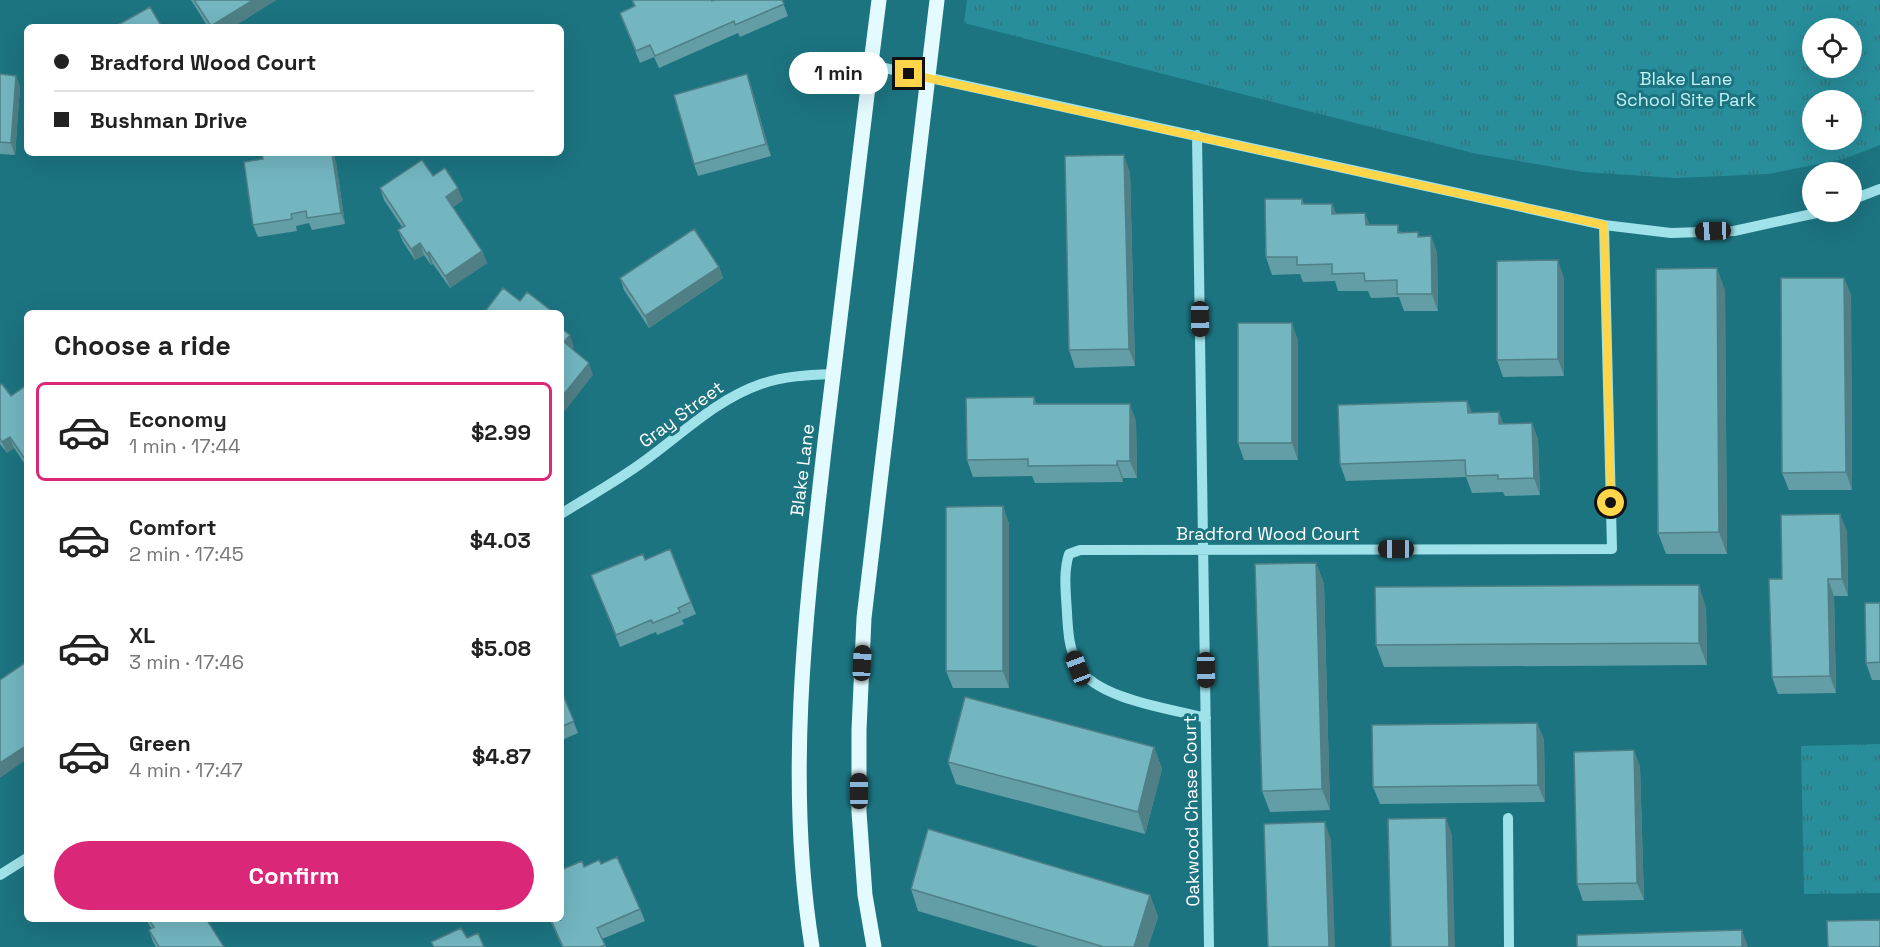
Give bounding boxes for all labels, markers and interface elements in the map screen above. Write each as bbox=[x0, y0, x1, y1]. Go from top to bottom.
map controls bbox=[1802, 18, 1862, 222]
button: locate bbox=[1802, 18, 1862, 78]
text: Bradford Wood Court bbox=[90, 48, 316, 76]
callout: 1 min bbox=[789, 53, 888, 95]
text: 1 min bbox=[814, 60, 863, 86]
route end bbox=[895, 60, 922, 87]
park label: Blake Lane School Site Park bbox=[1616, 67, 1756, 111]
button: + bbox=[1802, 90, 1862, 150]
text: Bushman Drive bbox=[90, 106, 248, 134]
button: − bbox=[1802, 162, 1862, 222]
car bbox=[1695, 221, 1731, 241]
car bbox=[1191, 301, 1209, 337]
text: Choose a ride bbox=[54, 328, 231, 363]
street label: Gray Street bbox=[634, 376, 728, 452]
icon: car bbox=[57, 405, 111, 459]
text: Economy bbox=[129, 405, 227, 433]
text: $2.99 bbox=[471, 418, 531, 446]
street label: Blake Lane bbox=[785, 422, 819, 518]
text: 1 min · 17:44 bbox=[129, 433, 241, 459]
route start bbox=[1597, 489, 1624, 516]
icon: car bbox=[57, 513, 111, 567]
text: Comfort bbox=[129, 513, 217, 541]
street label: Bradford Wood Court bbox=[1176, 522, 1360, 545]
text: $4.03 bbox=[470, 526, 531, 554]
car bbox=[1378, 540, 1414, 558]
text: 2 min · 17:45 bbox=[129, 541, 244, 567]
icon: car bbox=[57, 621, 111, 675]
text: XL bbox=[129, 621, 155, 649]
text: $5.08 bbox=[471, 634, 531, 662]
car bbox=[852, 645, 872, 681]
car bbox=[1063, 648, 1093, 688]
text: 3 min · 17:46 bbox=[129, 649, 244, 675]
car bbox=[1197, 652, 1215, 688]
street label: Oakwood Chase Court bbox=[1178, 715, 1204, 907]
icon: car bbox=[57, 729, 111, 783]
text: Green bbox=[129, 729, 191, 757]
text: $4.87 bbox=[472, 742, 531, 770]
text: 4 min · 17:47 bbox=[129, 757, 243, 783]
car bbox=[850, 773, 868, 809]
button: Confirm bbox=[54, 841, 534, 910]

